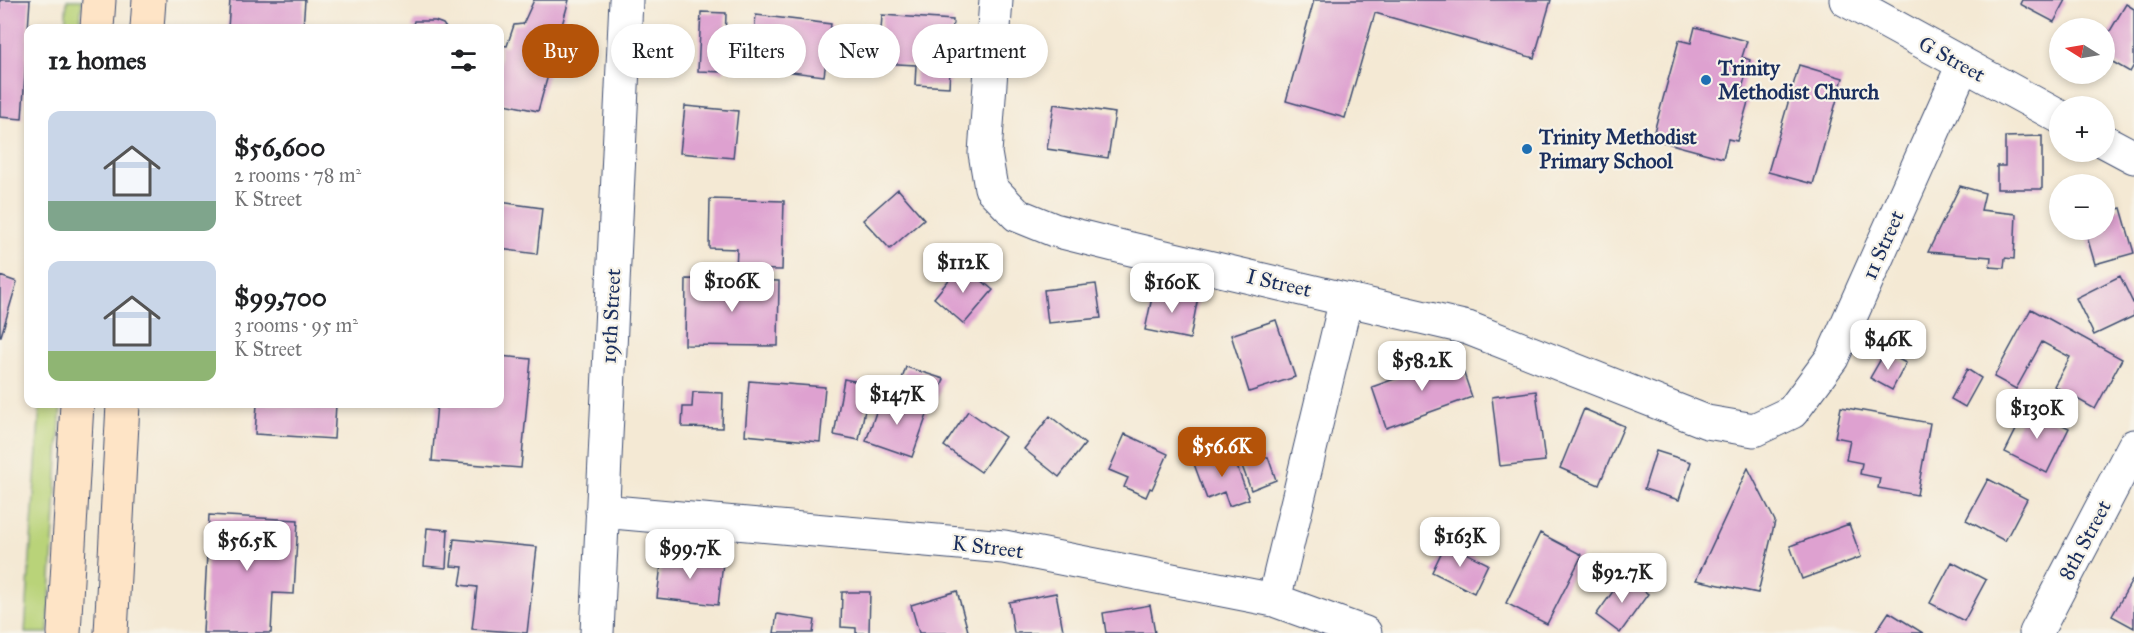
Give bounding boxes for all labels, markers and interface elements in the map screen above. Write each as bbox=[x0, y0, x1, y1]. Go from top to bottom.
north arrow bbox=[2049, 18, 2115, 84]
map controls bbox=[2049, 18, 2115, 240]
chip: Buy bbox=[522, 24, 599, 78]
chip: Rent bbox=[611, 24, 695, 78]
chip: Filters bbox=[707, 24, 806, 78]
chip: New bbox=[818, 24, 900, 78]
chip: Apartment bbox=[912, 24, 1048, 78]
street label: G Street bbox=[1914, 30, 1990, 88]
text: 12 homes bbox=[48, 44, 146, 76]
icon: filters bbox=[447, 44, 480, 77]
place label: Trinity Methodist Church bbox=[1717, 55, 1880, 105]
marker: Trinity Methodist Church bbox=[1699, 73, 1713, 87]
button: + bbox=[2049, 96, 2115, 162]
place label: Trinity Methodist Primary School bbox=[1538, 124, 1697, 174]
text: $56,600 bbox=[234, 131, 325, 163]
icon: home bbox=[96, 135, 168, 207]
marker: Trinity Methodist Primary School bbox=[1520, 142, 1534, 156]
text: 2 rooms · 78 m² bbox=[234, 163, 361, 187]
button: − bbox=[2049, 174, 2115, 240]
text: K Street bbox=[234, 187, 302, 211]
street label: 11 Street bbox=[1856, 206, 1910, 284]
pin: $112K bbox=[921, 243, 1005, 294]
text: $112K bbox=[937, 250, 989, 274]
pin: $106K bbox=[690, 262, 774, 313]
pin: $160K bbox=[1130, 263, 1214, 314]
street label: I Street bbox=[1244, 263, 1314, 303]
street label: 19th Street bbox=[596, 267, 627, 364]
text: $106K bbox=[704, 269, 760, 293]
text: $160K bbox=[1144, 270, 1200, 294]
text: $99,700 bbox=[234, 281, 327, 313]
icon: home bbox=[96, 285, 168, 357]
text: 3 rooms · 95 m² bbox=[234, 313, 358, 337]
pin: $46K bbox=[1852, 320, 1924, 371]
text: $46K bbox=[1864, 327, 1912, 351]
text: K Street bbox=[234, 337, 302, 361]
pin: $58.2K bbox=[1373, 341, 1471, 392]
text: $58.2K bbox=[1392, 348, 1452, 372]
pin: $147K bbox=[855, 375, 939, 426]
text: $147K bbox=[869, 382, 925, 406]
pin: $130K bbox=[1995, 389, 2079, 440]
text: $130K bbox=[2010, 396, 2064, 420]
pin: $56.6K bbox=[1173, 427, 1271, 478]
text: $56.6K bbox=[1192, 434, 1252, 458]
street label: 8th Street bbox=[2053, 495, 2117, 584]
pin: $163K bbox=[1418, 517, 1502, 568]
pin: $56.5K bbox=[198, 521, 296, 572]
text: $163K bbox=[1434, 524, 1486, 548]
text: $56.5K bbox=[218, 528, 276, 552]
pin: $99.7K bbox=[641, 529, 739, 580]
street label: K Street bbox=[951, 530, 1026, 564]
text: $99.7K bbox=[659, 536, 721, 560]
pin: $92.7K bbox=[1573, 553, 1671, 604]
text: $92.7K bbox=[1592, 560, 1652, 584]

